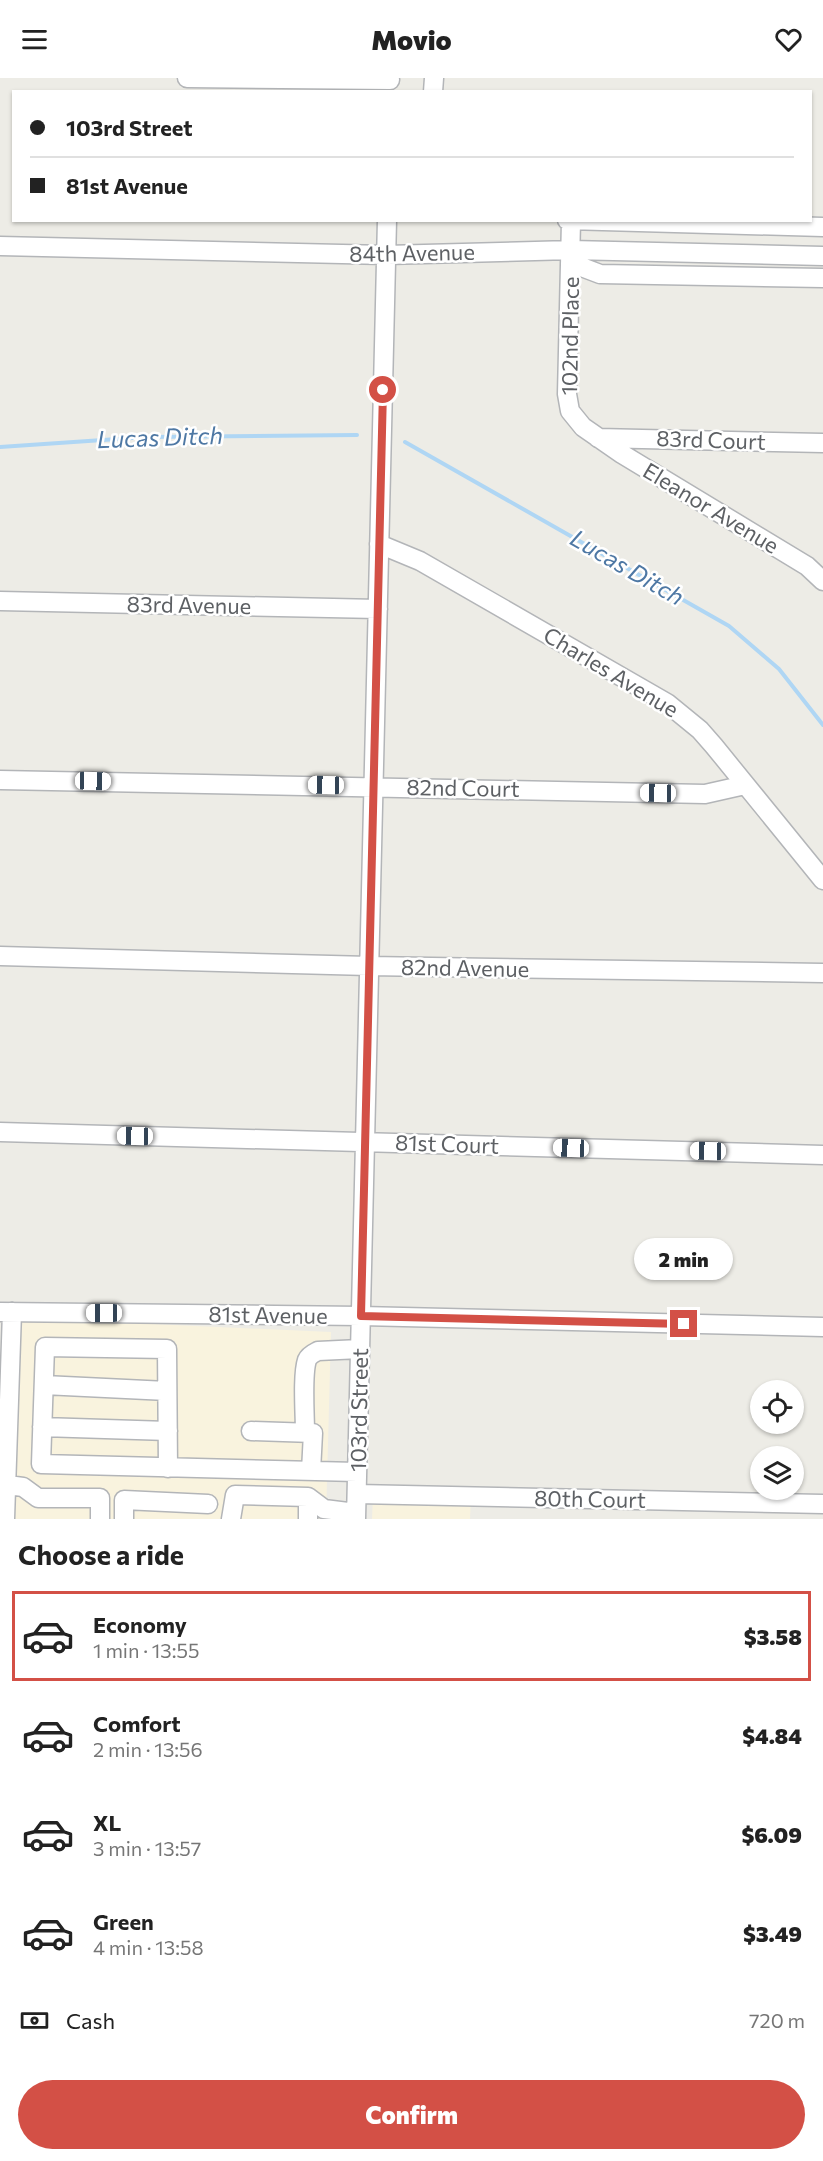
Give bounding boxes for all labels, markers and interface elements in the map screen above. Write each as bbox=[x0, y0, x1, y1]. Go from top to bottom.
icon: menu bbox=[18, 23, 51, 56]
text: Movio bbox=[371, 23, 452, 56]
icon: heart bbox=[772, 23, 805, 56]
text: 103rd Street bbox=[66, 114, 193, 141]
text: 81st Avenue bbox=[66, 172, 188, 199]
street label: 84th Avenue bbox=[349, 238, 475, 267]
street label: 102nd Place bbox=[555, 276, 584, 396]
route start bbox=[369, 376, 396, 403]
water label: Lucas Ditch bbox=[96, 420, 224, 453]
street label: 83rd Court bbox=[656, 424, 766, 455]
street label: Eleanor Avenue bbox=[638, 456, 784, 559]
water label: Lucas Ditch bbox=[566, 523, 690, 611]
street label: 83rd Avenue bbox=[127, 590, 251, 619]
street label: Charles Avenue bbox=[539, 621, 684, 722]
car bbox=[75, 772, 111, 790]
street label: 82nd Court bbox=[406, 773, 520, 802]
car bbox=[308, 776, 344, 794]
car bbox=[640, 784, 676, 802]
street label: 82nd Avenue bbox=[401, 953, 529, 982]
car bbox=[117, 1127, 153, 1145]
street label: 81st Court bbox=[394, 1128, 500, 1159]
car bbox=[553, 1138, 589, 1158]
car bbox=[690, 1142, 726, 1160]
callout: 2 min bbox=[634, 1237, 734, 1279]
text: 2 min bbox=[658, 1247, 709, 1271]
street label: 81st Avenue bbox=[208, 1300, 328, 1329]
car bbox=[86, 1304, 122, 1322]
route end bbox=[670, 1310, 697, 1337]
street label: 103rd Street bbox=[344, 1348, 373, 1472]
map controls bbox=[750, 1380, 804, 1500]
button: locate bbox=[750, 1380, 804, 1434]
button: layers bbox=[750, 1446, 804, 1500]
street label: 80th Court bbox=[534, 1484, 646, 1513]
text: Choose a ride bbox=[18, 1538, 184, 1571]
icon: car bbox=[21, 1609, 75, 1663]
text: Economy bbox=[93, 1611, 187, 1638]
text: $3.58 bbox=[744, 1623, 802, 1650]
text: 1 min · 13:55 bbox=[93, 1638, 199, 1662]
icon: car bbox=[21, 1708, 75, 1762]
text: Comfort bbox=[93, 1710, 181, 1737]
text: $4.84 bbox=[742, 1722, 802, 1749]
text: 2 min · 13:56 bbox=[93, 1737, 203, 1761]
icon: car bbox=[21, 1807, 75, 1861]
text: XL bbox=[93, 1809, 121, 1836]
text: $6.09 bbox=[741, 1821, 802, 1848]
text: 3 min · 13:57 bbox=[93, 1836, 201, 1860]
icon: car bbox=[21, 1906, 75, 1960]
text: Green bbox=[93, 1908, 154, 1935]
text: $3.49 bbox=[743, 1920, 802, 1947]
text: 4 min · 13:58 bbox=[93, 1935, 204, 1959]
icon: cash bbox=[18, 2004, 51, 2037]
text: Cash bbox=[66, 2007, 115, 2034]
text: 720 m bbox=[749, 2008, 805, 2032]
button: Confirm bbox=[18, 2080, 805, 2149]

